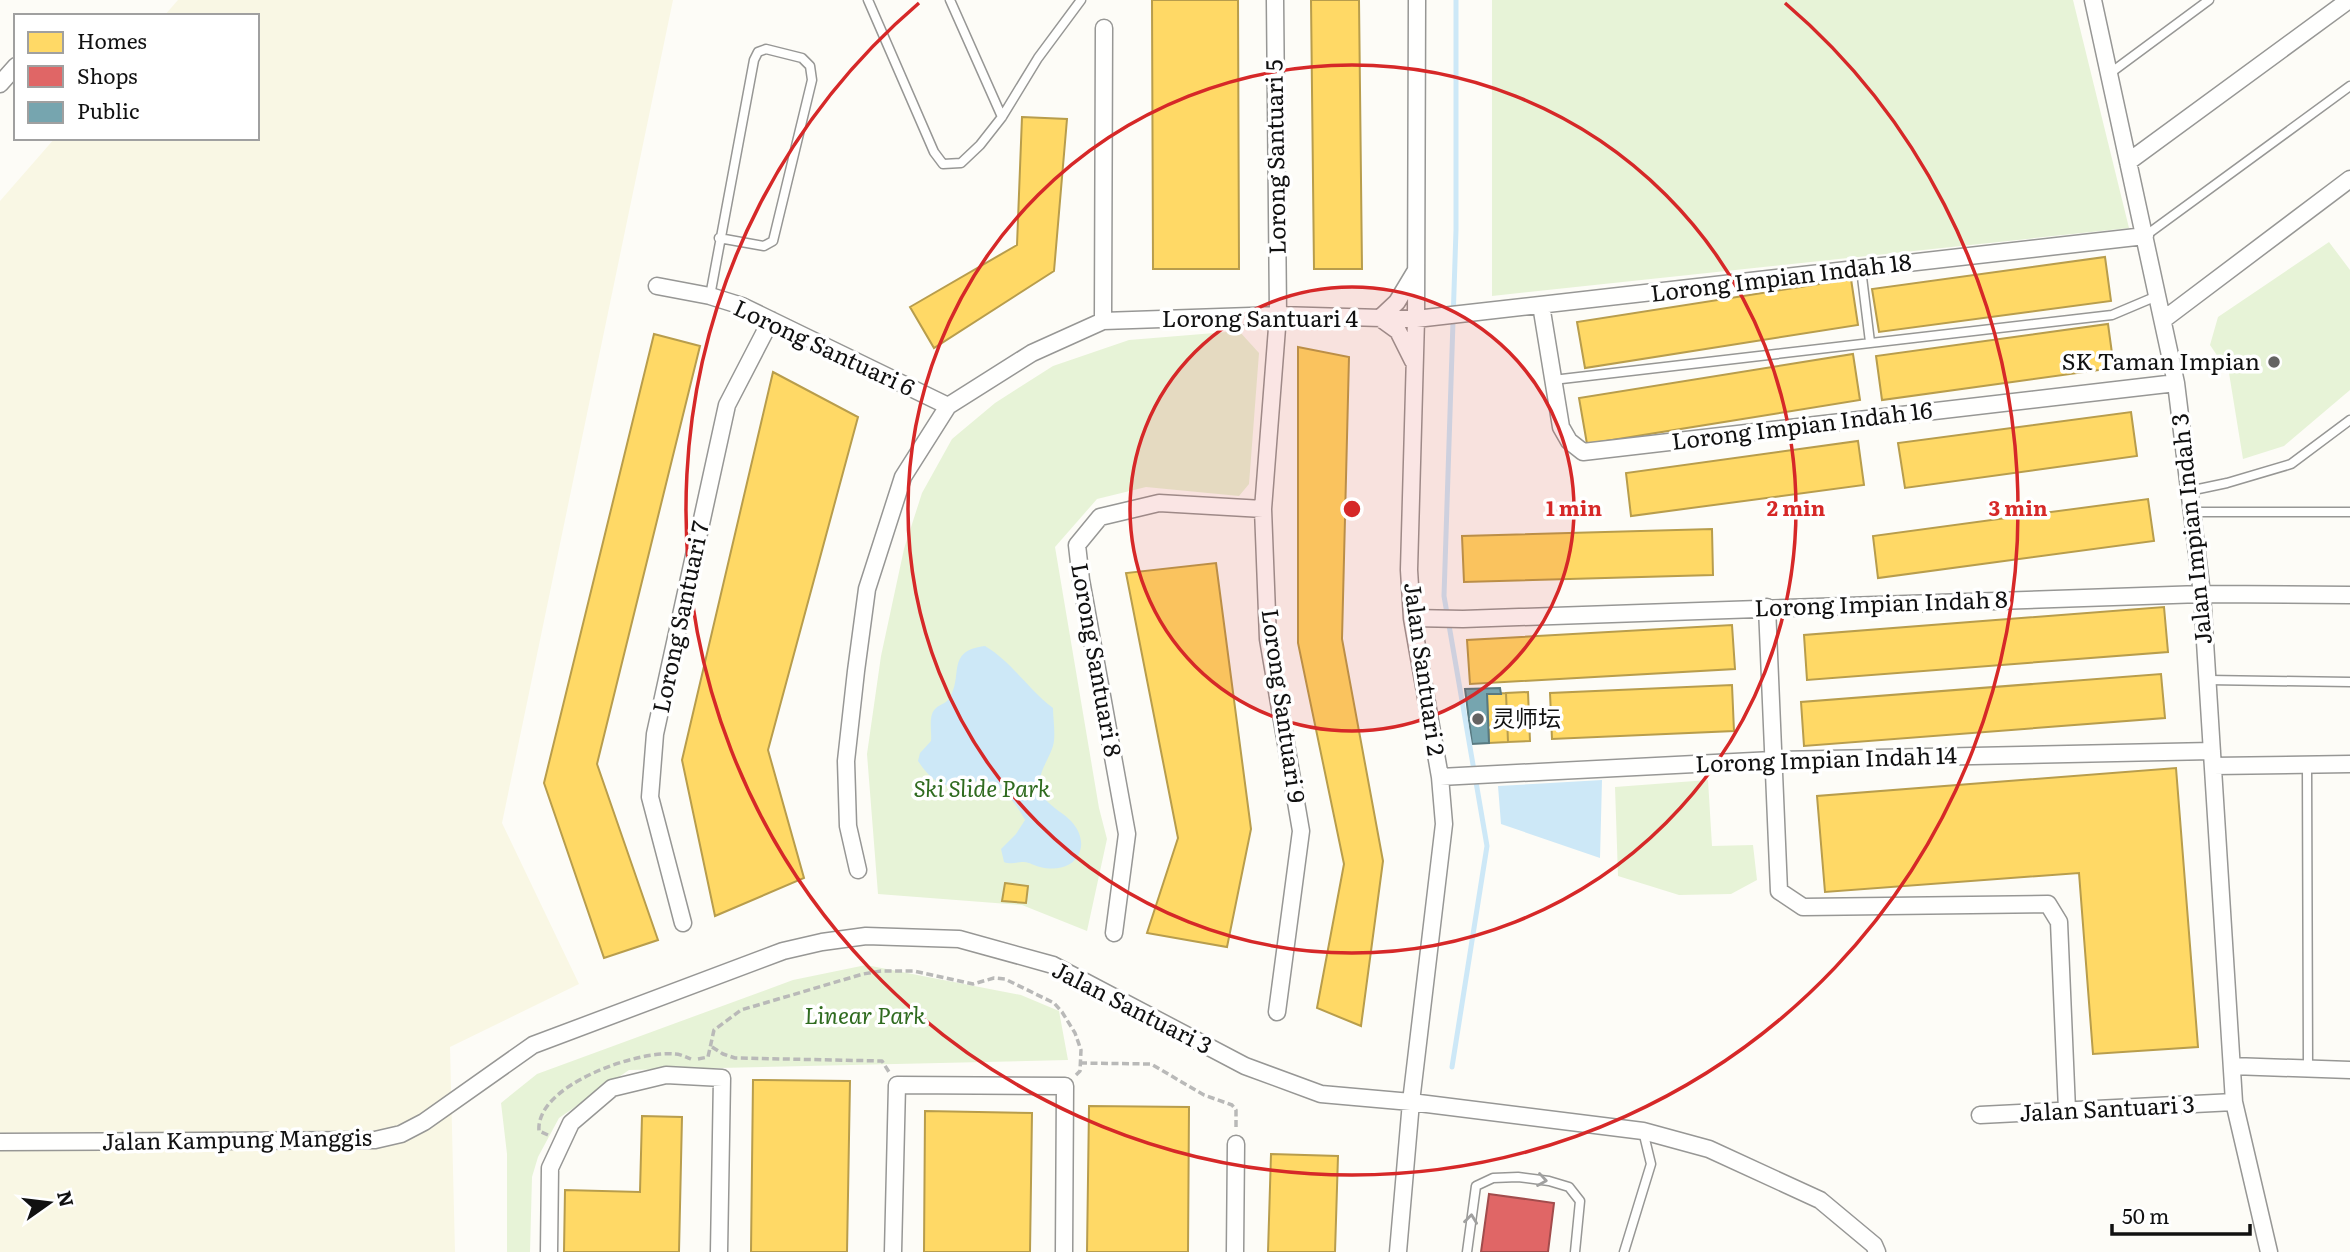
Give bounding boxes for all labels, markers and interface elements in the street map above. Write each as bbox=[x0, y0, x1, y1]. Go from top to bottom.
legend bbox=[14, 14, 259, 140]
text: Homes bbox=[77, 24, 147, 55]
text: Shops bbox=[77, 59, 138, 90]
street label: Lorong Santuari 5 bbox=[1255, 59, 1293, 255]
text: Public bbox=[77, 94, 139, 125]
street label: Lorong Impian Indah 18 bbox=[1648, 243, 1913, 309]
street label: Lorong Santuari 6 bbox=[729, 289, 921, 403]
street label: Lorong Santuari 4 bbox=[1162, 300, 1358, 334]
place label: SK Taman Impian bbox=[2062, 343, 2260, 377]
marker: SK Taman Impian bbox=[2266, 354, 2282, 370]
street label: Lorong Impian Indah 16 bbox=[1670, 391, 1934, 457]
street label: Jalan Impian Indah 3 bbox=[2161, 412, 2219, 647]
text: 1 min bbox=[1546, 491, 1602, 522]
text: 2 min bbox=[1767, 491, 1826, 522]
text: 3 min bbox=[1988, 491, 2048, 522]
centre of rings bbox=[1340, 497, 1364, 521]
street label: Lorong Santuari 7 bbox=[642, 517, 716, 716]
street label: Lorong Santuari 8 bbox=[1064, 560, 1132, 759]
street label: Jalan Santuari 2 bbox=[1397, 580, 1455, 758]
street label: Lorong Impian Indah 8 bbox=[1754, 581, 2008, 623]
street label: Lorong Santuari 9 bbox=[1255, 606, 1315, 805]
place label: 灵师坛 bbox=[1492, 700, 1561, 734]
marker: 灵师坛 bbox=[1470, 711, 1486, 727]
street label: Lorong Impian Indah 14 bbox=[1695, 736, 1958, 780]
park label: Ski Slide Park bbox=[914, 770, 1051, 804]
street label: Jalan Santuari 3 bbox=[1047, 951, 1219, 1061]
park label: Linear Park bbox=[804, 997, 926, 1031]
street label: Jalan Santuari 3 bbox=[2018, 1085, 2195, 1129]
street label: Jalan Kampung Manggis bbox=[102, 1119, 372, 1157]
north arrow bbox=[14, 1168, 84, 1238]
one-way arrow bbox=[1536, 1172, 1548, 1187]
text: N bbox=[51, 1188, 82, 1210]
scale bar bbox=[2112, 1192, 2250, 1236]
text: 50 m bbox=[2122, 1199, 2169, 1230]
one-way arrow bbox=[1464, 1213, 1479, 1225]

